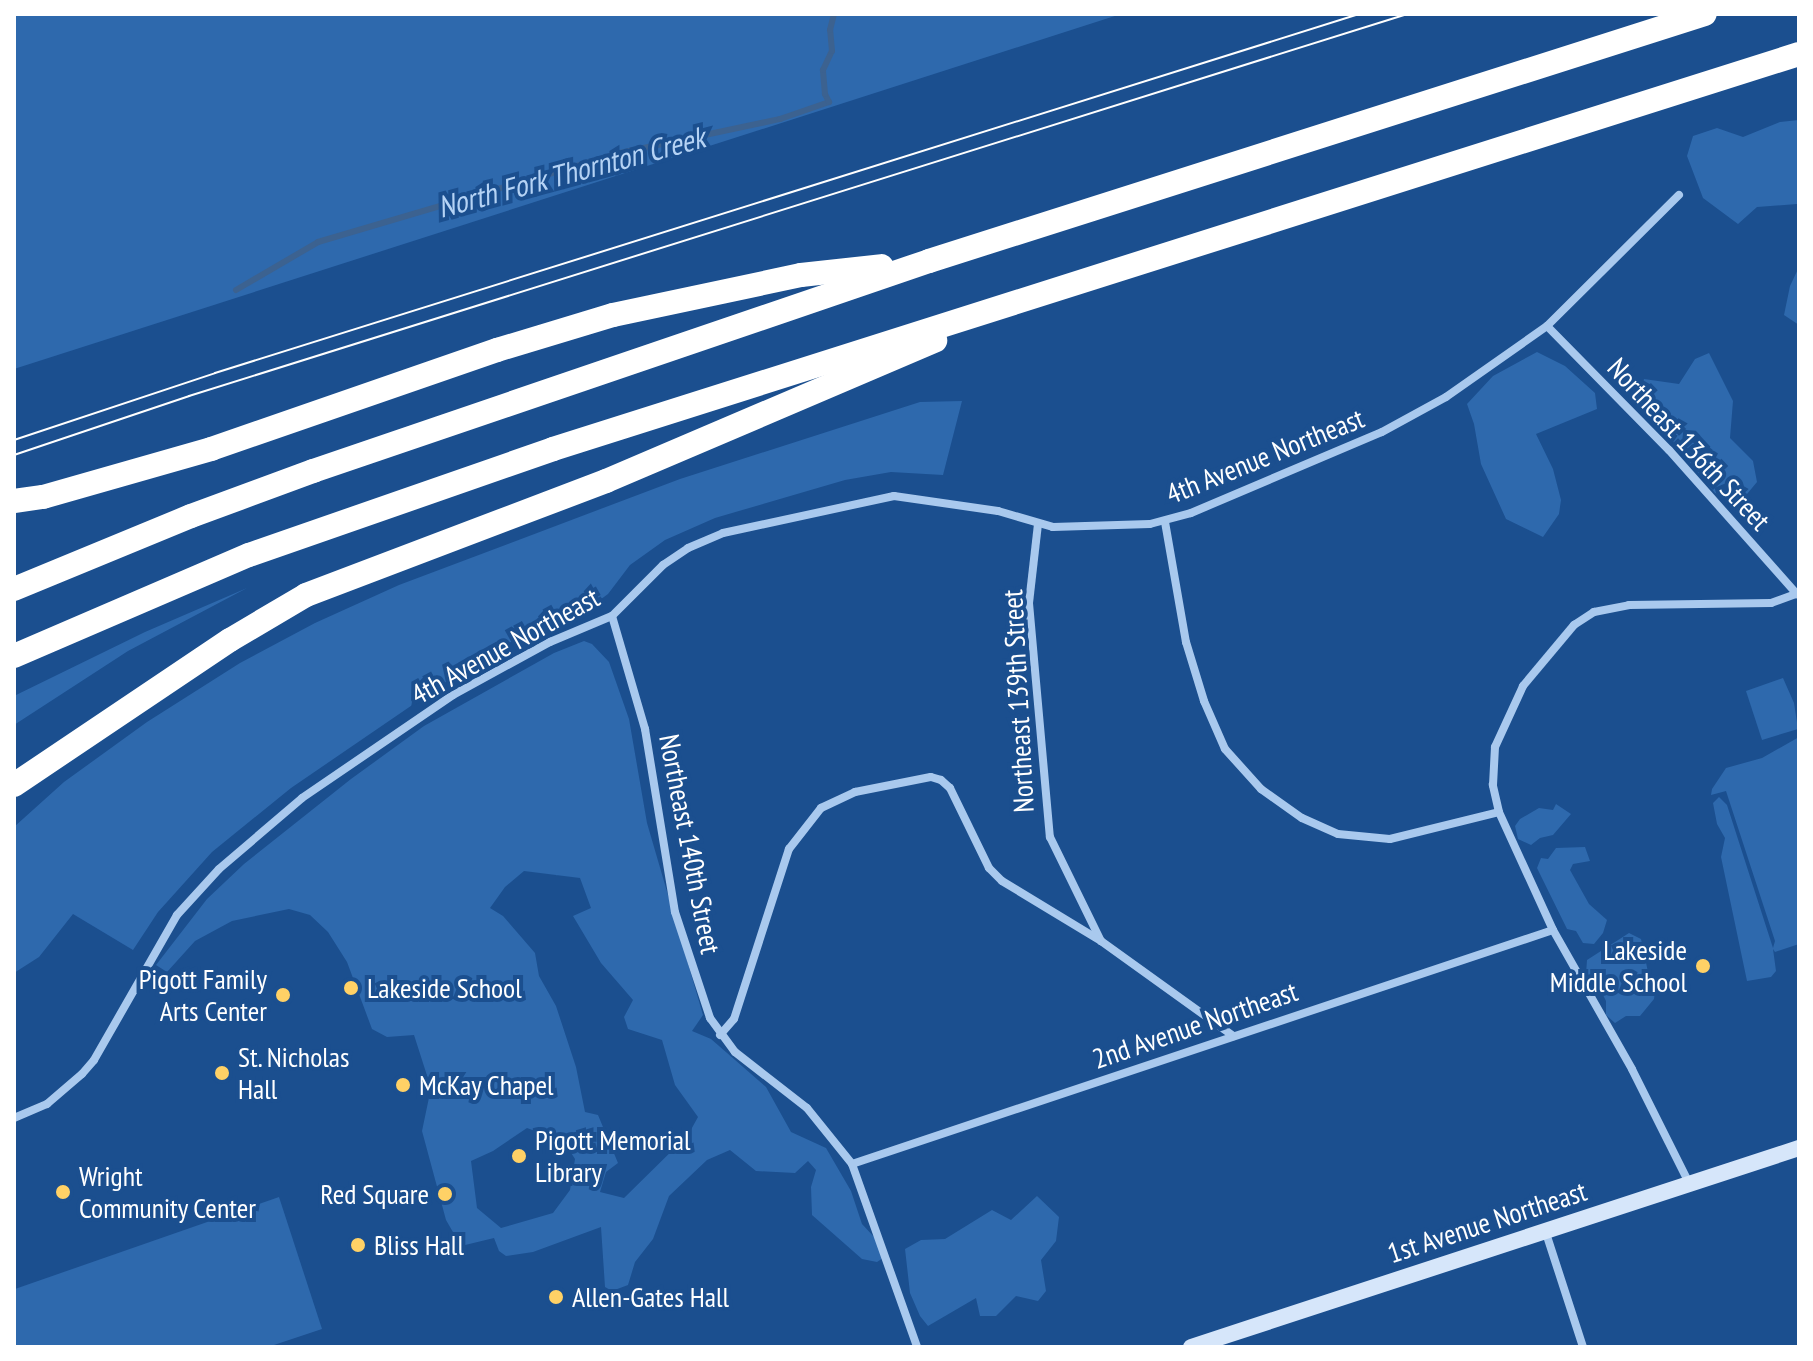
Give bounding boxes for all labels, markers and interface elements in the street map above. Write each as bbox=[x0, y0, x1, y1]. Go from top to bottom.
water label: North Fork Thornton Creek bbox=[433, 119, 709, 225]
street label: Northeast 136th Street bbox=[1601, 351, 1777, 537]
street label: 4th Avenue Northeast bbox=[1161, 401, 1369, 511]
street label: 4th Avenue Northeast bbox=[405, 580, 605, 712]
street label: Northeast 139th Street bbox=[995, 589, 1041, 813]
street label: Northeast 140th Street bbox=[652, 731, 728, 957]
place label: Lakeside Middle School bbox=[1550, 933, 1687, 999]
marker: Lakeside Middle School bbox=[1694, 957, 1712, 975]
place label: Pigott Family Arts Center bbox=[139, 962, 267, 1028]
place label: Lakeside School bbox=[367, 971, 522, 1005]
street label: 2nd Avenue Northeast bbox=[1088, 974, 1302, 1076]
marker: Lakeside School bbox=[342, 979, 360, 997]
marker: Pigott Family Arts Center bbox=[274, 986, 292, 1004]
place label: St. Nicholas Hall bbox=[238, 1040, 351, 1106]
marker: St. Nicholas Hall bbox=[213, 1064, 231, 1082]
place label: McKay Chapel bbox=[419, 1068, 554, 1102]
marker: McKay Chapel bbox=[394, 1076, 412, 1094]
place label: Pigott Memorial Library bbox=[535, 1123, 690, 1189]
marker: Pigott Memorial Library bbox=[510, 1147, 528, 1165]
place label: Wright Community Center bbox=[79, 1159, 257, 1225]
street label: 1st Avenue Northeast bbox=[1383, 1174, 1591, 1270]
place label: Red Square bbox=[320, 1177, 429, 1211]
marker: Wright Community Center bbox=[54, 1183, 72, 1201]
marker: Red Square bbox=[436, 1185, 454, 1203]
place label: Bliss Hall bbox=[374, 1228, 464, 1262]
marker: Bliss Hall bbox=[349, 1236, 367, 1254]
place label: Allen-Gates Hall bbox=[572, 1280, 729, 1314]
marker: Allen-Gates Hall bbox=[547, 1288, 565, 1306]

